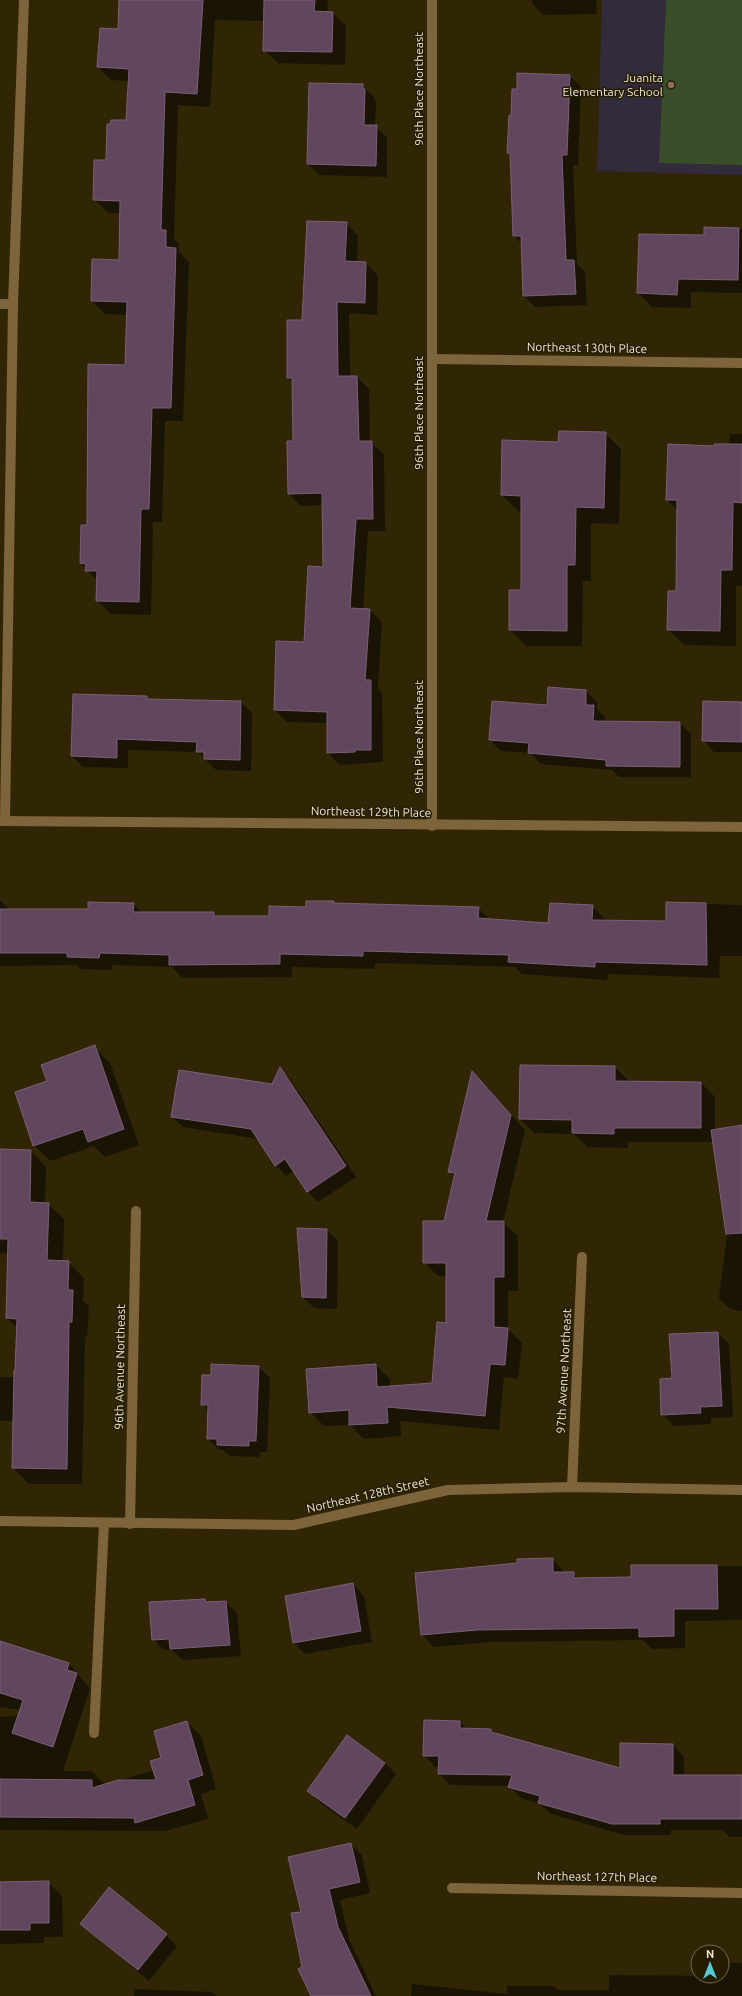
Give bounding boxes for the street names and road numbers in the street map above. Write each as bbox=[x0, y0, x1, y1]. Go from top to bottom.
street label: 96th Place Northeast bbox=[412, 32, 425, 146]
street label: Northeast 130th Place bbox=[527, 340, 647, 355]
street label: 96th Place Northeast bbox=[412, 356, 425, 470]
street label: 96th Place Northeast bbox=[412, 680, 425, 794]
street label: Northeast 129th Place bbox=[311, 804, 431, 819]
street label: 96th Avenue Northeast bbox=[112, 1304, 127, 1430]
street label: 97th Avenue Northeast bbox=[554, 1308, 573, 1434]
street label: Northeast 128th Street bbox=[305, 1474, 431, 1515]
street label: Northeast 127th Place bbox=[537, 1869, 657, 1884]

